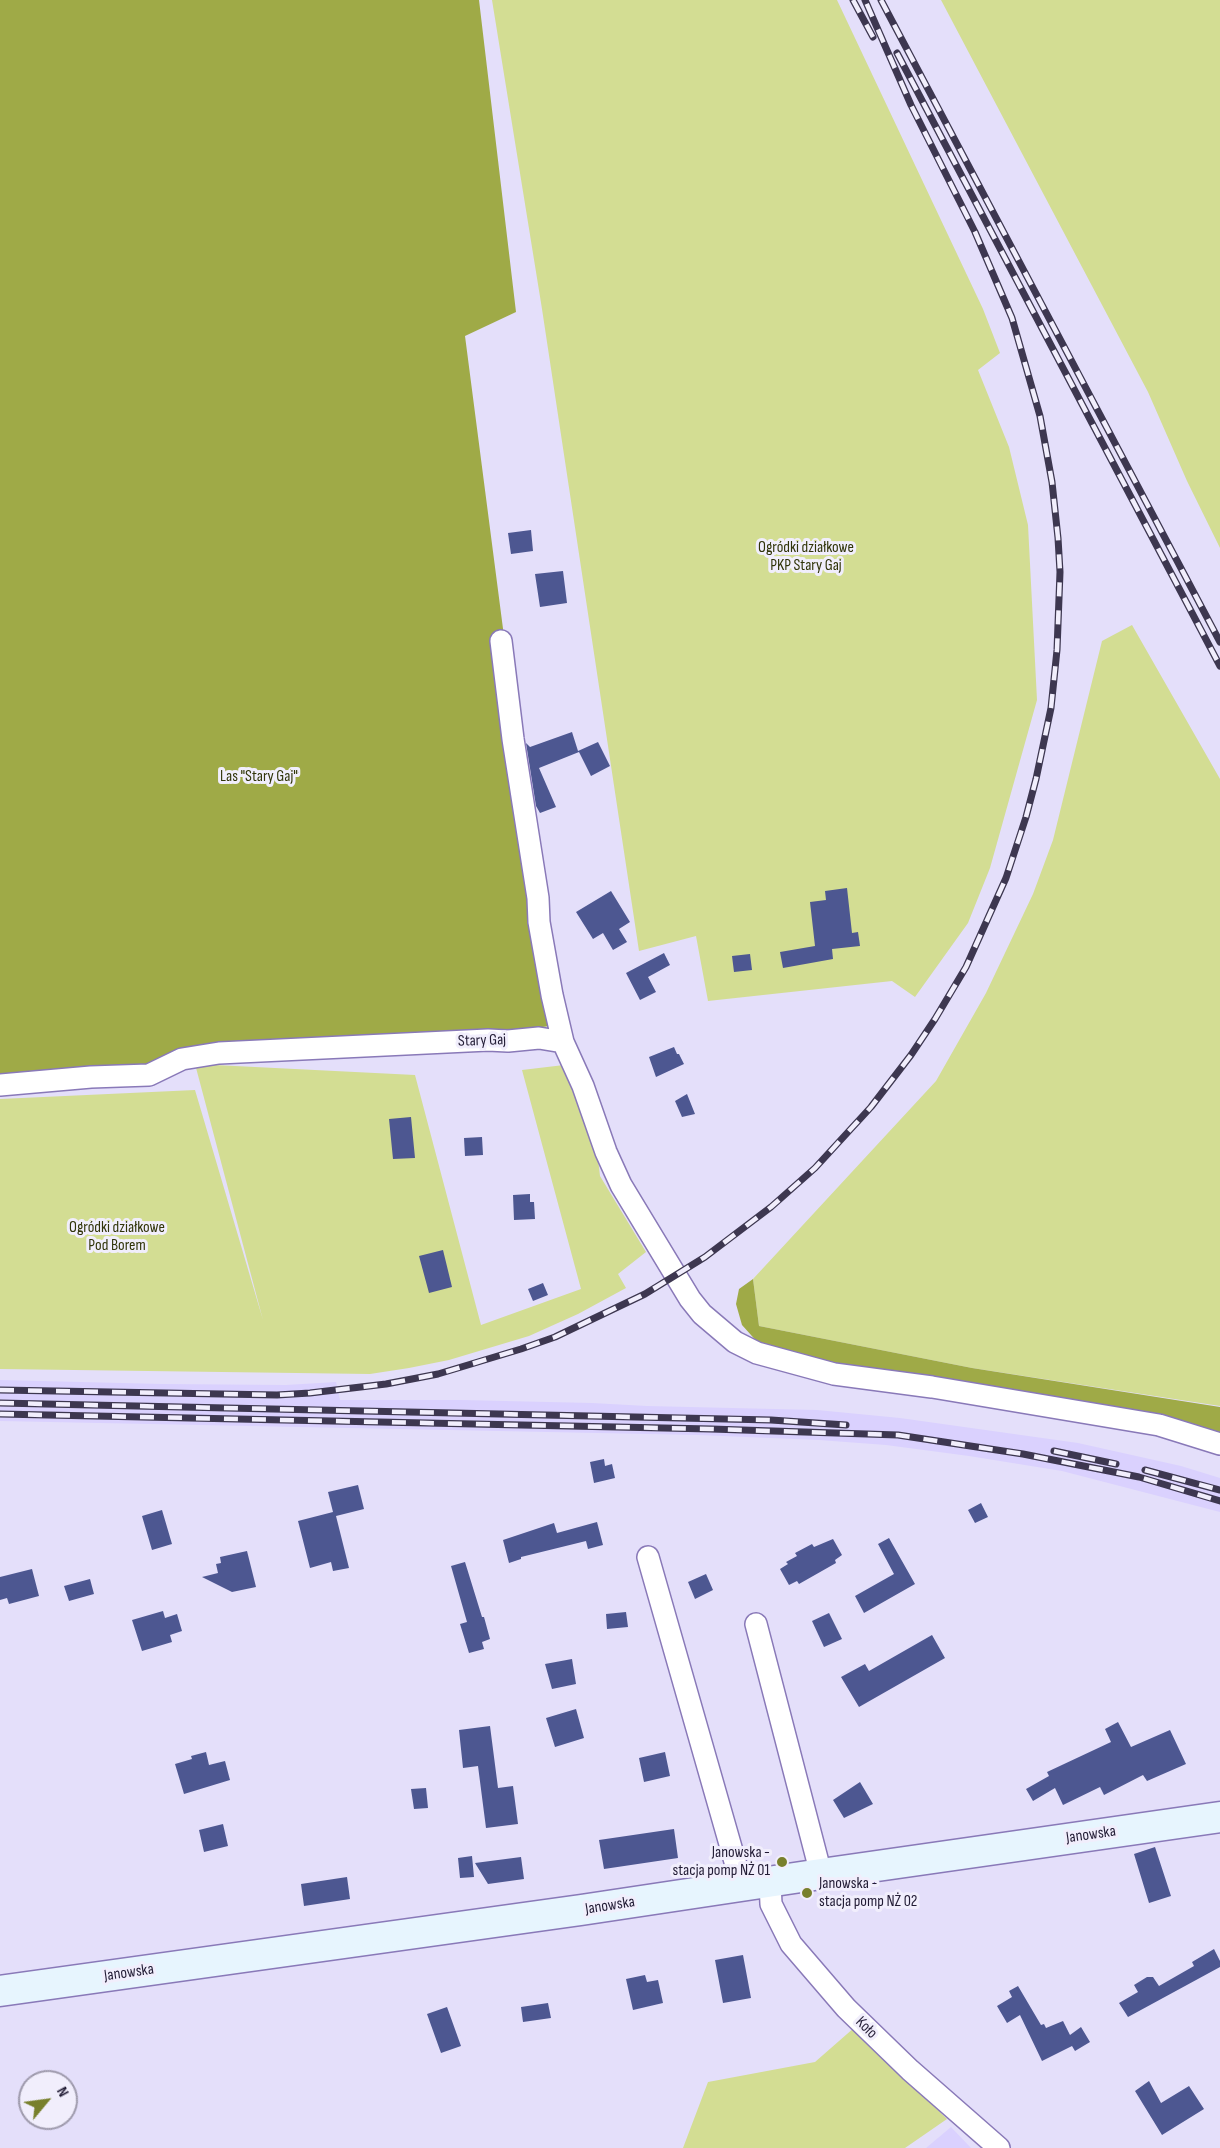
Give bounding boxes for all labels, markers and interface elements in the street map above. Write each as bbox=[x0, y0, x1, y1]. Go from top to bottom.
park label: Ogródki działkowe PKP Stary Gaj bbox=[758, 538, 854, 576]
park label: Las "Stary Gaj" bbox=[220, 767, 298, 787]
street label: Stary Gaj bbox=[458, 1031, 506, 1051]
park label: Ogródki działkowe Pod Borem bbox=[69, 1218, 165, 1256]
street label: Janowska bbox=[1065, 1822, 1117, 1848]
place label: Janowska - stacja pomp NŻ 01 bbox=[673, 1843, 770, 1881]
marker: Janowska - stacja pomp NŻ 01 bbox=[775, 1855, 789, 1869]
place label: Janowska - stacja pomp NŻ 02 bbox=[819, 1874, 917, 1912]
marker: Janowska - stacja pomp NŻ 02 bbox=[800, 1886, 814, 1900]
street label: Janowska bbox=[584, 1893, 636, 1919]
street label: Janowska bbox=[103, 1960, 155, 1986]
street label: Koło bbox=[851, 2013, 881, 2043]
north arrow bbox=[18, 2070, 78, 2130]
text: N bbox=[52, 2084, 73, 2100]

